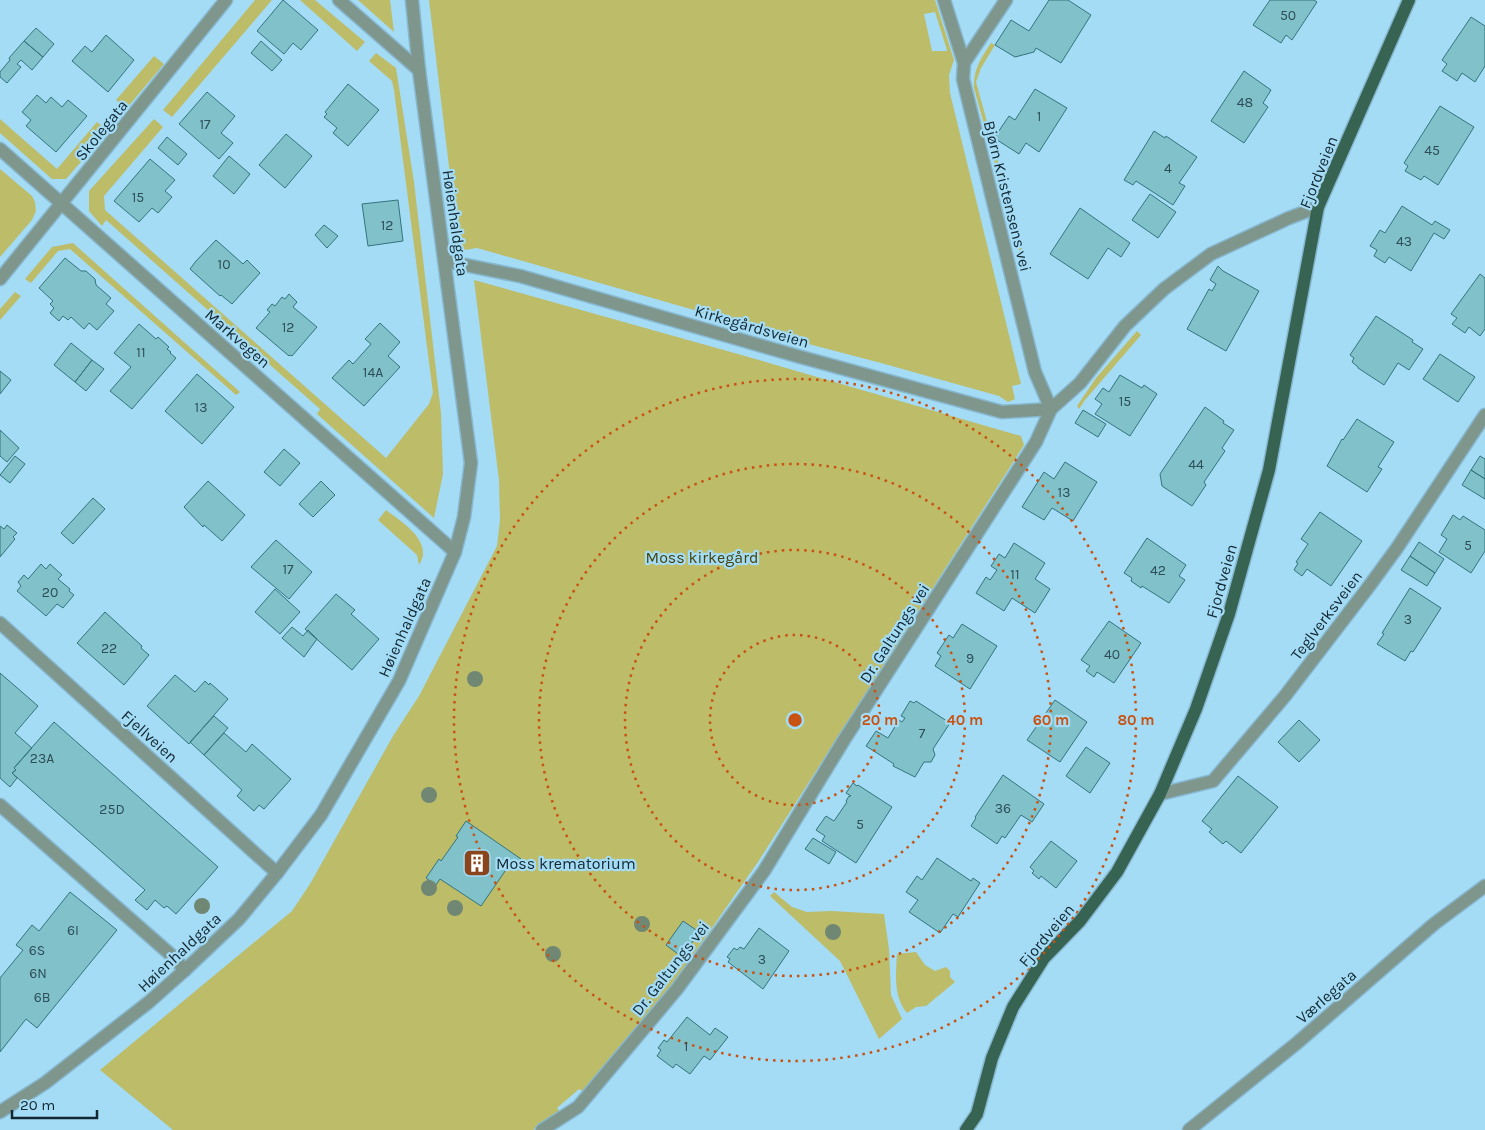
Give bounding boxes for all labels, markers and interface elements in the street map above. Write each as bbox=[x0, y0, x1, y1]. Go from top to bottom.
house number: 50 bbox=[1280, 7, 1296, 24]
house number: 48 bbox=[1237, 94, 1253, 111]
street label: Skolegata bbox=[71, 96, 132, 165]
house number: 1 bbox=[1037, 108, 1041, 125]
house number: 17 bbox=[199, 116, 211, 133]
street label: Bjørn Kristensens vei bbox=[980, 119, 1035, 274]
street label: Fjordveien bbox=[1295, 133, 1342, 211]
house number: 45 bbox=[1424, 142, 1440, 159]
house number: 4 bbox=[1164, 160, 1172, 177]
street label: Høienhaldgata bbox=[439, 169, 472, 277]
house number: 15 bbox=[132, 189, 144, 206]
house number: 12 bbox=[381, 217, 393, 234]
house number: 43 bbox=[1396, 233, 1412, 250]
house number: 10 bbox=[218, 256, 230, 273]
street label: Kirkegårdsveien bbox=[693, 301, 811, 352]
street label: Markvegen bbox=[201, 305, 274, 372]
house number: 12 bbox=[282, 319, 294, 336]
house number: 11 bbox=[136, 344, 146, 361]
house number: 14A bbox=[363, 364, 383, 381]
house number: 15 bbox=[1119, 393, 1131, 410]
house number: 13 bbox=[195, 399, 207, 416]
house number: 44 bbox=[1188, 456, 1204, 473]
house number: 13 bbox=[1058, 484, 1070, 501]
house number: 5 bbox=[1464, 537, 1472, 554]
street label: Fjordveien bbox=[1202, 542, 1241, 620]
park label: Moss kirkegård bbox=[646, 548, 758, 567]
house number: 17 bbox=[282, 561, 294, 578]
house number: 42 bbox=[1150, 562, 1166, 579]
house number: 11 bbox=[1010, 566, 1020, 583]
street label: Teglverksveien bbox=[1287, 567, 1366, 664]
street label: Høienhaldgata bbox=[374, 574, 435, 680]
street label: Dr. Galtungs vei bbox=[855, 580, 933, 686]
house number: 20 bbox=[42, 584, 58, 601]
house number: 3 bbox=[1404, 611, 1412, 628]
house number: 22 bbox=[101, 640, 117, 657]
house number: 40 bbox=[1104, 646, 1120, 663]
house number: 9 bbox=[966, 650, 974, 667]
street label: Fjellveien bbox=[117, 706, 182, 767]
centre of rings bbox=[786, 711, 804, 729]
text: 20 m bbox=[862, 711, 898, 729]
text: 40 m bbox=[947, 711, 983, 729]
text: 60 m bbox=[1033, 711, 1069, 729]
text: 80 m bbox=[1117, 711, 1155, 729]
house number: 7 bbox=[919, 725, 926, 742]
house number: 23A bbox=[30, 750, 54, 767]
house number: 36 bbox=[995, 800, 1011, 817]
house number: 25D bbox=[99, 801, 125, 818]
house number: 5 bbox=[856, 816, 864, 833]
building icon: Moss krematorium bbox=[462, 848, 492, 878]
place label: Moss krematorium bbox=[496, 854, 636, 873]
street label: Fjordveien bbox=[1015, 900, 1078, 971]
street label: Høienhaldgata bbox=[134, 909, 225, 996]
street label: Dr. Galtungs vei bbox=[628, 917, 713, 1019]
house number: 6I bbox=[67, 922, 79, 939]
house number: 6S bbox=[29, 942, 45, 959]
house number: 3 bbox=[758, 951, 766, 968]
house number: 6N bbox=[29, 965, 47, 982]
street label: Værlegata bbox=[1292, 965, 1360, 1028]
house number: 6B bbox=[34, 989, 50, 1006]
house number: 1 bbox=[684, 1038, 688, 1055]
scale bar bbox=[12, 1088, 98, 1120]
text: 20 m bbox=[20, 1096, 55, 1114]

